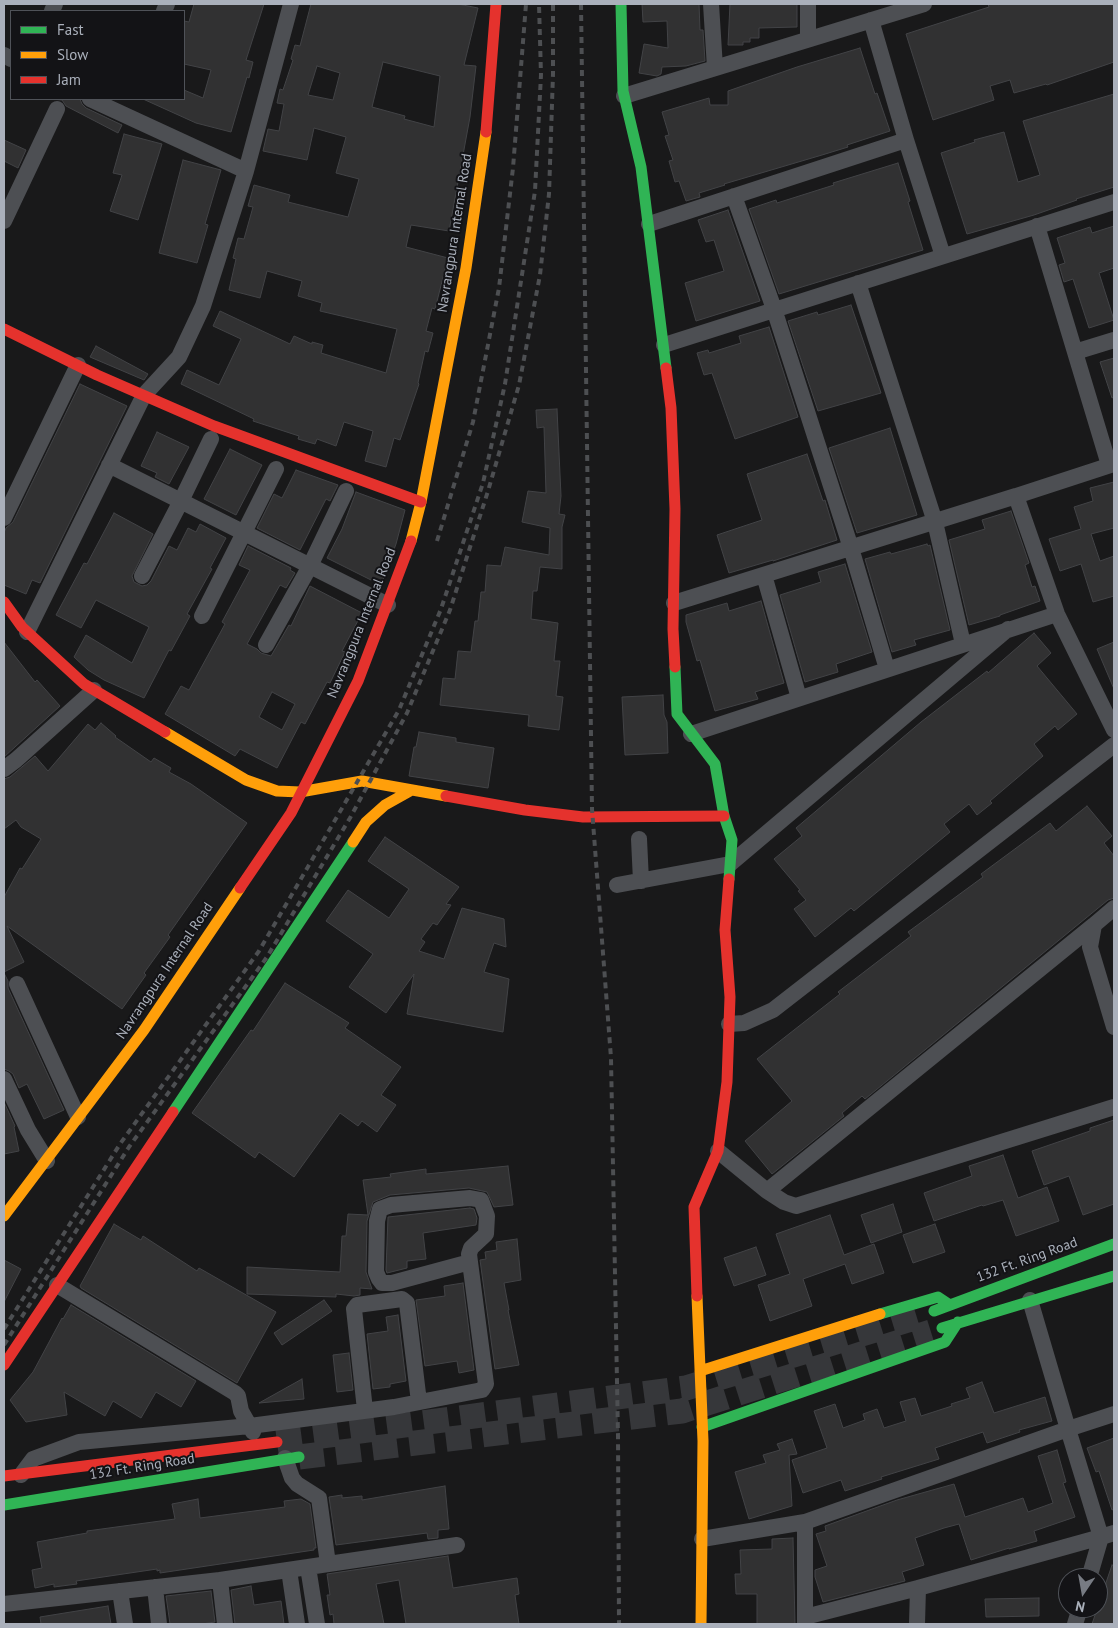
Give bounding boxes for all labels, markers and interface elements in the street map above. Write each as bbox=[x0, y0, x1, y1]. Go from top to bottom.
legend bbox=[10, 10, 185, 100]
text: Fast bbox=[57, 20, 84, 39]
text: Slow bbox=[57, 45, 88, 64]
text: Jam bbox=[57, 70, 81, 89]
street label: Navrangpura Internal Road bbox=[434, 152, 476, 314]
street label: Navrangpura Internal Road bbox=[324, 545, 400, 701]
street label: Navrangpura Internal Road bbox=[113, 900, 217, 1042]
street label: 132 Ft. Ring Road bbox=[974, 1234, 1080, 1286]
street label: 132 Ft. Ring Road bbox=[88, 1450, 196, 1484]
north arrow bbox=[1058, 1568, 1108, 1618]
text: N bbox=[1074, 1597, 1086, 1616]

